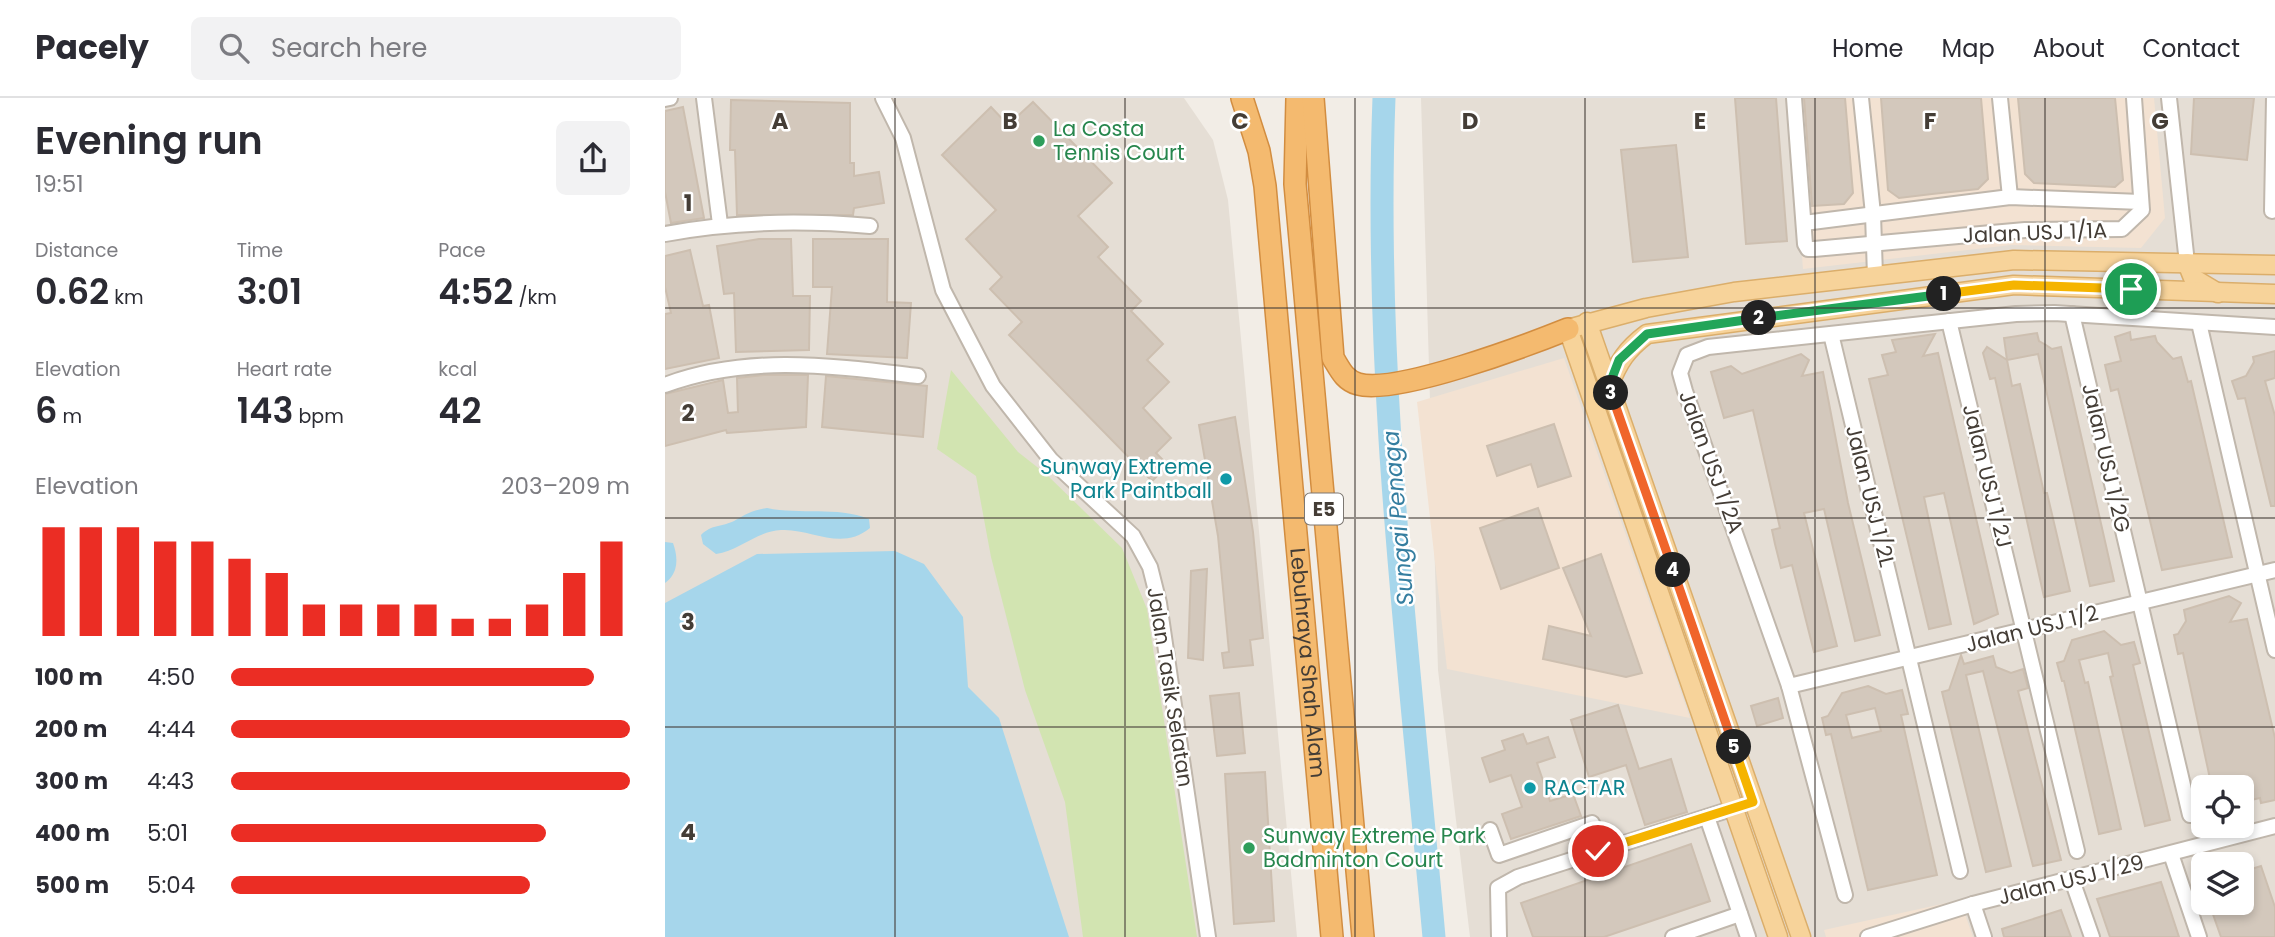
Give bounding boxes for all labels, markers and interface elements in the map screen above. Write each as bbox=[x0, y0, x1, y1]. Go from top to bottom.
search box bbox=[191, 17, 681, 80]
text: Pacely bbox=[35, 24, 149, 71]
icon: search bbox=[215, 29, 253, 67]
text: Search here bbox=[271, 30, 428, 66]
text: Home bbox=[1832, 32, 1904, 65]
text: Map bbox=[1942, 32, 1995, 65]
text: About bbox=[2033, 32, 2104, 65]
text: Contact bbox=[2142, 32, 2240, 65]
text: A bbox=[772, 105, 789, 137]
text: B bbox=[1002, 105, 1018, 137]
text: C bbox=[1231, 105, 1249, 137]
text: D bbox=[1462, 105, 1478, 137]
text: E bbox=[1694, 105, 1706, 137]
text: F bbox=[1924, 105, 1936, 137]
text: G bbox=[2151, 105, 2169, 137]
text: Evening run bbox=[35, 114, 263, 167]
place label: La Costa Tennis Court bbox=[1053, 114, 1185, 167]
button: share bbox=[556, 121, 630, 195]
marker: La Costa Tennis Court bbox=[1031, 133, 1047, 149]
text: 19:51 bbox=[35, 168, 84, 200]
text: 1 bbox=[684, 187, 692, 219]
street label: Jalan USJ 1/1A bbox=[1962, 215, 2108, 250]
text: Distance bbox=[35, 237, 118, 264]
text: Time bbox=[237, 237, 283, 264]
text: Pace bbox=[438, 237, 486, 264]
pin bbox=[2101, 259, 2161, 319]
text: 0.62 bbox=[35, 267, 109, 316]
text: 3:01 bbox=[237, 267, 302, 316]
text: 4:52 bbox=[438, 267, 513, 316]
icon: arrive bbox=[2112, 270, 2150, 308]
pin: 1 bbox=[1927, 276, 1961, 312]
text: 1 bbox=[1940, 280, 1947, 307]
text: km bbox=[109, 284, 144, 311]
text: /km bbox=[513, 284, 557, 311]
pin: 2 bbox=[1741, 300, 1777, 336]
text: 2 bbox=[1753, 304, 1764, 331]
text: Elevation bbox=[35, 356, 121, 383]
text: Heart rate bbox=[237, 356, 332, 383]
text: kcal bbox=[438, 356, 477, 383]
pin: 3 bbox=[1593, 376, 1629, 410]
text: 3 bbox=[1605, 379, 1616, 406]
street label: Jalan USJ 1/2G bbox=[2075, 381, 2138, 535]
text: 6 bbox=[35, 386, 57, 435]
text: 143 bbox=[237, 386, 293, 435]
text: 42 bbox=[438, 386, 482, 435]
street label: Jalan USJ 1/2A bbox=[1672, 386, 1751, 537]
text: 2 bbox=[681, 397, 695, 429]
street label: Jalan USJ 1/2J bbox=[1956, 401, 2019, 551]
text: m bbox=[57, 403, 82, 430]
text: bpm bbox=[293, 403, 344, 430]
street label: Jalan USJ 1/2L bbox=[1839, 422, 1902, 570]
water label: Sungai Penaga bbox=[1374, 429, 1422, 607]
place label: Sunway Extreme Park Paintball bbox=[1040, 452, 1212, 505]
text: Elevation bbox=[35, 470, 139, 502]
text: 203–209 m bbox=[501, 470, 630, 502]
marker: Sunway Extreme Park Paintball bbox=[1218, 471, 1234, 487]
road number: E5 bbox=[1305, 494, 1343, 524]
street label: Lebuhraya Shah Alam bbox=[1283, 546, 1333, 779]
pin: 4 bbox=[1655, 552, 1691, 588]
text: 4 bbox=[1666, 556, 1679, 583]
street label: Jalan Tasik Selatan bbox=[1140, 585, 1201, 789]
street label: Jalan USJ 1/2 bbox=[1963, 598, 2101, 659]
text: 3 bbox=[681, 606, 695, 638]
text: 100 m bbox=[35, 661, 103, 693]
text: 4:50 bbox=[147, 661, 195, 693]
text: 200 m bbox=[35, 713, 107, 745]
text: 4:44 bbox=[147, 713, 195, 745]
pin: 5 bbox=[1717, 730, 1751, 764]
text: 5 bbox=[1727, 733, 1740, 760]
text: 300 m bbox=[35, 765, 108, 797]
text: 4:43 bbox=[147, 765, 194, 797]
place label: RACTAR bbox=[1544, 773, 1625, 802]
map controls bbox=[2191, 775, 2254, 915]
button: locate bbox=[2191, 775, 2254, 838]
marker: RACTAR bbox=[1522, 780, 1538, 796]
text: 4 bbox=[680, 816, 696, 848]
text: 400 m bbox=[35, 817, 110, 849]
text: 5:01 bbox=[147, 817, 188, 849]
place label: Sunway Extreme Park Badminton Court bbox=[1263, 821, 1486, 874]
pin bbox=[1568, 821, 1628, 881]
icon: check bbox=[1579, 832, 1617, 870]
marker: Sunway Extreme Park Badminton Court bbox=[1241, 840, 1257, 856]
street label: Jalan USJ 1/29 bbox=[1995, 847, 2147, 912]
button: layers bbox=[2191, 852, 2254, 915]
text: 500 m bbox=[35, 869, 109, 901]
text: 5:04 bbox=[147, 869, 195, 901]

